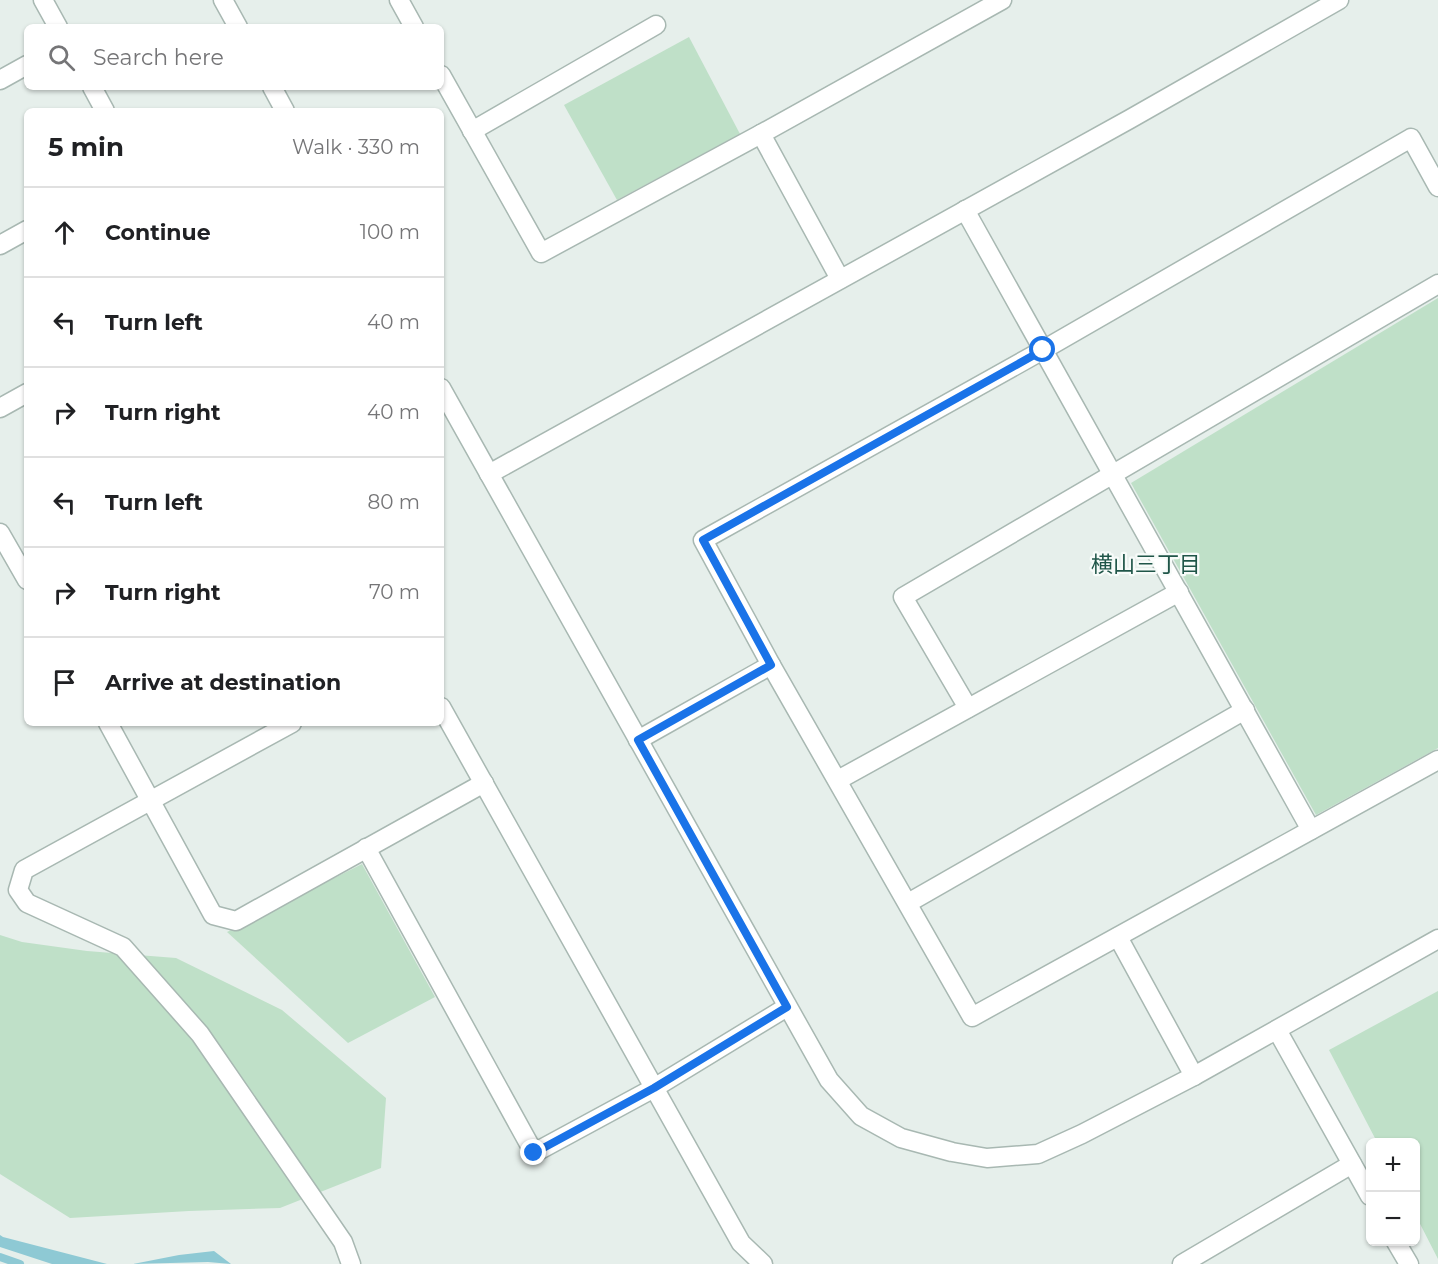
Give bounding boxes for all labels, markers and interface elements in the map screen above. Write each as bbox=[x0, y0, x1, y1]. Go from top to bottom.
search box bbox=[24, 24, 444, 90]
icon: search bbox=[45, 41, 78, 74]
text: Search here bbox=[93, 44, 224, 71]
text: 5 min bbox=[48, 131, 124, 163]
text: Walk · 330 m bbox=[292, 135, 420, 159]
icon: ahead bbox=[48, 216, 81, 249]
text: Continue bbox=[105, 219, 211, 246]
text: 100 m bbox=[360, 220, 420, 244]
icon: left bbox=[48, 306, 81, 339]
text: Turn left bbox=[105, 309, 203, 336]
text: 40 m bbox=[367, 310, 420, 334]
route start bbox=[1029, 336, 1055, 362]
icon: right bbox=[48, 396, 81, 429]
text: Turn right bbox=[105, 399, 220, 426]
text: 40 m bbox=[367, 400, 420, 424]
icon: left bbox=[48, 486, 81, 519]
text: Turn left bbox=[105, 489, 203, 516]
text: 80 m bbox=[368, 490, 420, 514]
district label: 横山三丁目 bbox=[1091, 551, 1201, 578]
icon: right bbox=[48, 576, 81, 609]
text: Turn right bbox=[105, 579, 220, 606]
text: 70 m bbox=[369, 580, 420, 604]
icon: arrive bbox=[48, 666, 81, 699]
text: Arrive at destination bbox=[105, 669, 341, 696]
map controls bbox=[1366, 1138, 1420, 1246]
button: + bbox=[1366, 1138, 1420, 1192]
route end bbox=[520, 1139, 546, 1165]
button: − bbox=[1366, 1192, 1420, 1246]

